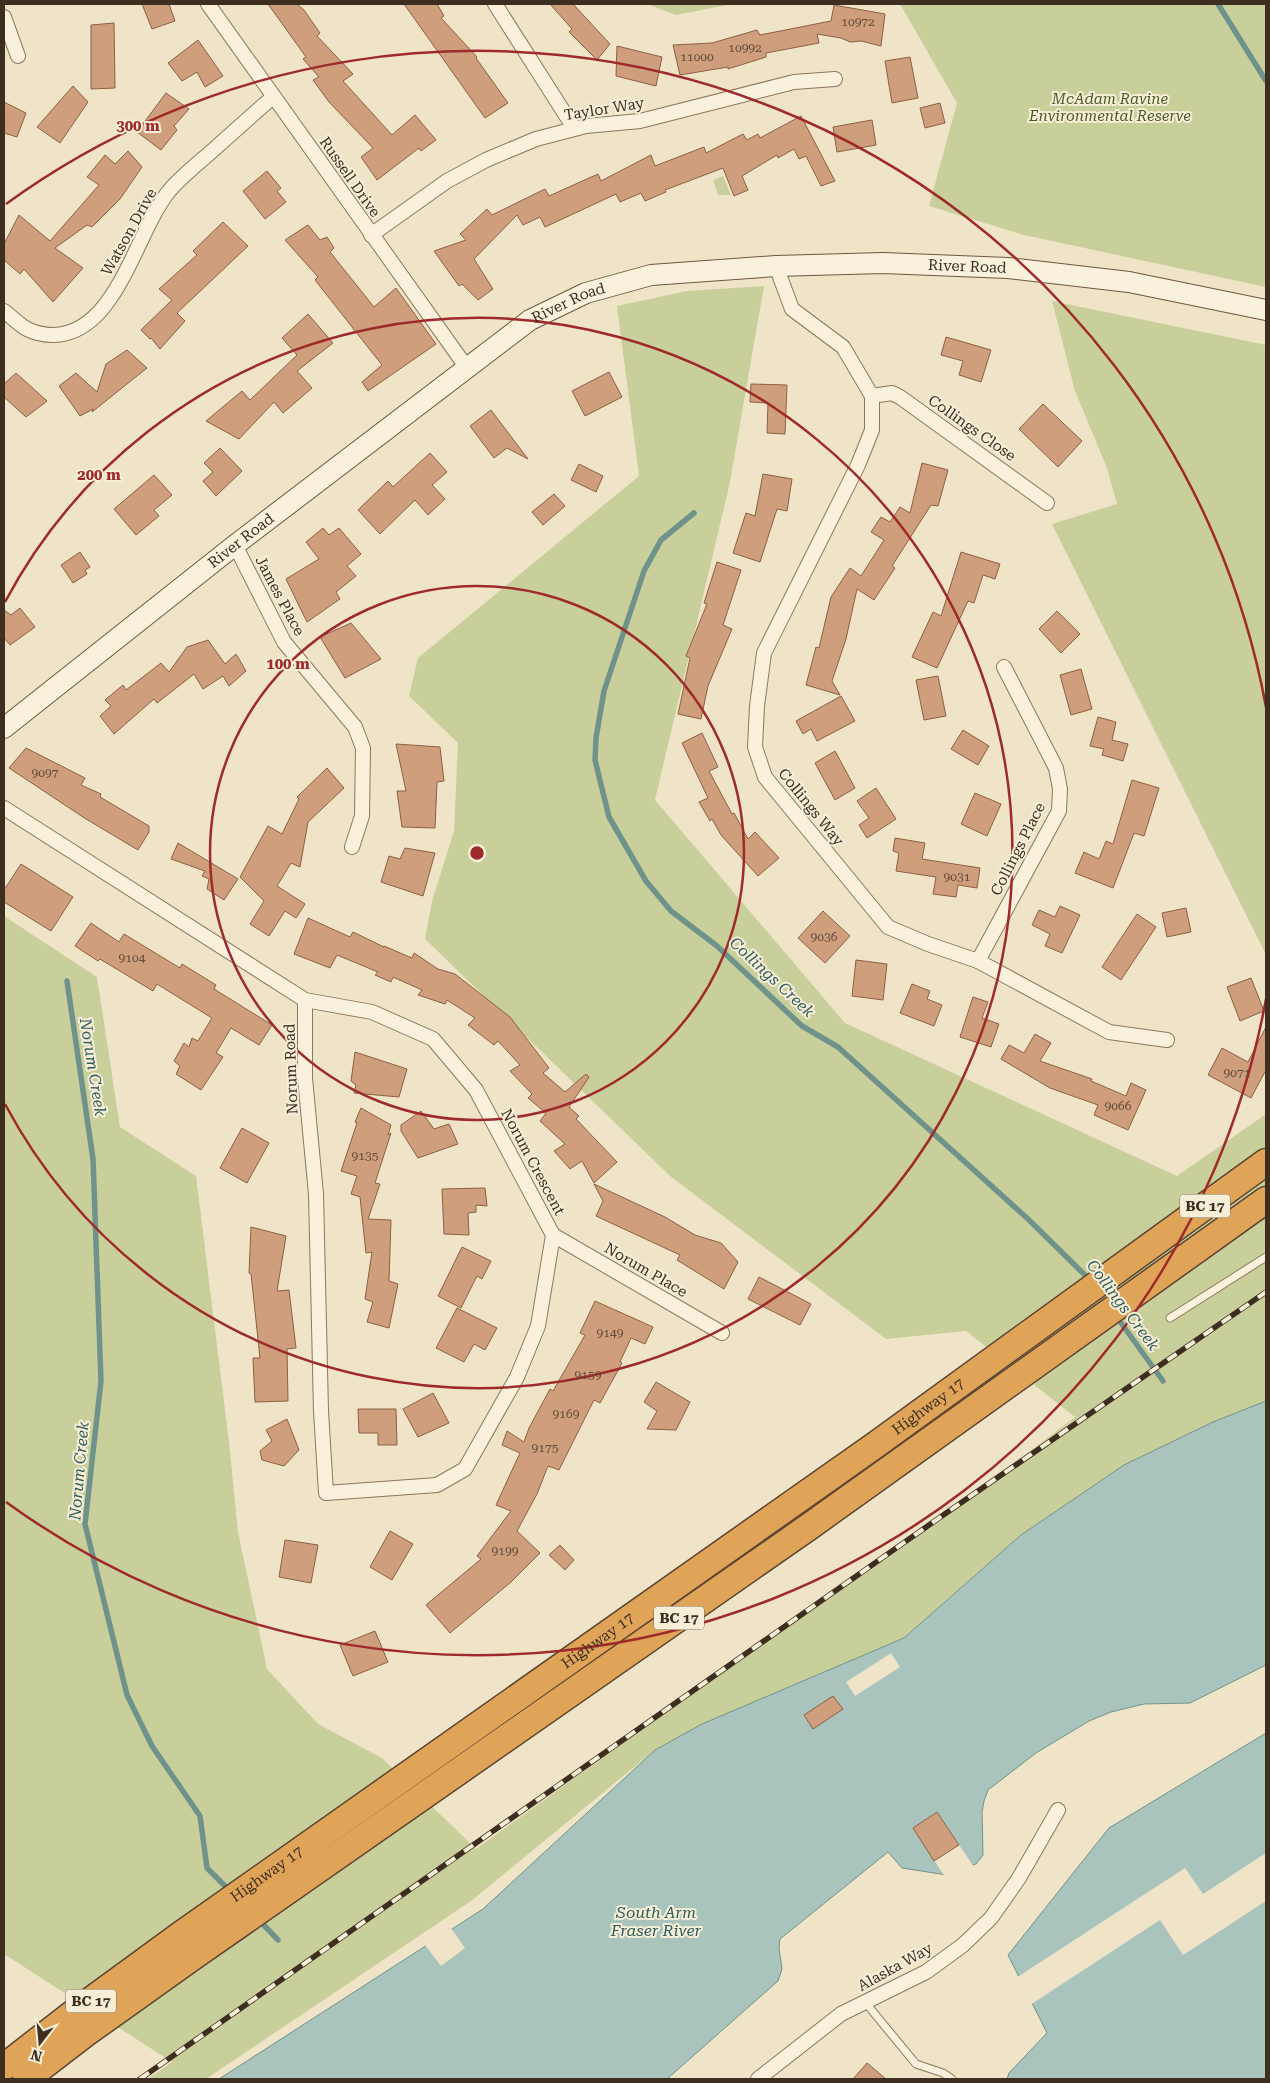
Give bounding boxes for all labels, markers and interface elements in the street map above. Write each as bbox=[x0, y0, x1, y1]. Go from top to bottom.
house number: 10972 bbox=[841, 15, 875, 29]
house number: 10992 bbox=[728, 41, 762, 55]
house number: 11000 bbox=[680, 50, 714, 64]
park label: McAdam Ravine Environmental Reserve bbox=[1028, 90, 1191, 125]
street label: Taylor Way bbox=[563, 94, 645, 124]
text: 300 m bbox=[116, 117, 160, 135]
street label: Russell Drive bbox=[316, 133, 384, 221]
street label: Watson Drive bbox=[98, 185, 160, 279]
street label: River Road bbox=[928, 256, 1007, 277]
street label: River Road bbox=[529, 279, 608, 327]
street label: Collings Close bbox=[925, 391, 1019, 465]
text: 200 m bbox=[77, 466, 121, 484]
street label: River Road bbox=[204, 509, 278, 572]
street label: James Place bbox=[251, 553, 309, 639]
text: 100 m bbox=[266, 655, 310, 673]
street label: Collings Way bbox=[774, 765, 848, 849]
house number: 9097 bbox=[32, 766, 59, 780]
street label: Collings Place bbox=[987, 800, 1049, 898]
centre of rings bbox=[468, 844, 486, 862]
house number: 9031 bbox=[944, 870, 971, 884]
house number: 9036 bbox=[811, 930, 838, 944]
water label: Collings Creek bbox=[726, 933, 818, 1021]
house number: 9104 bbox=[119, 951, 146, 965]
water label: Norum Creek bbox=[76, 1016, 110, 1118]
street label: Norum Road bbox=[280, 1023, 302, 1115]
house number: 9071 bbox=[1224, 1066, 1251, 1080]
house number: 9066 bbox=[1105, 1099, 1132, 1113]
street label: Norum Crescent bbox=[497, 1106, 569, 1219]
house number: 9135 bbox=[352, 1149, 379, 1163]
road number: BC 17 bbox=[1180, 1194, 1230, 1218]
street label: Norum Place bbox=[601, 1239, 691, 1301]
water label: Collings Creek bbox=[1083, 1256, 1164, 1354]
house number: 9149 bbox=[597, 1326, 624, 1340]
house number: 9159 bbox=[575, 1368, 602, 1382]
street label: Highway 17 bbox=[889, 1375, 968, 1439]
house number: 9169 bbox=[553, 1407, 580, 1421]
water label: Norum Creek bbox=[65, 1421, 93, 1522]
house number: 9175 bbox=[532, 1441, 559, 1455]
house number: 9199 bbox=[492, 1544, 519, 1558]
road number: BC 17 bbox=[654, 1606, 704, 1630]
street label: Highway 17 bbox=[558, 1609, 638, 1673]
street label: Highway 17 bbox=[227, 1842, 307, 1906]
water label: South Arm Fraser River bbox=[610, 1903, 702, 1940]
street label: Alaska Way bbox=[854, 1939, 936, 1995]
road number: BC 17 bbox=[66, 1990, 116, 2012]
north arrow bbox=[15, 2018, 65, 2068]
text: N bbox=[29, 2046, 44, 2065]

